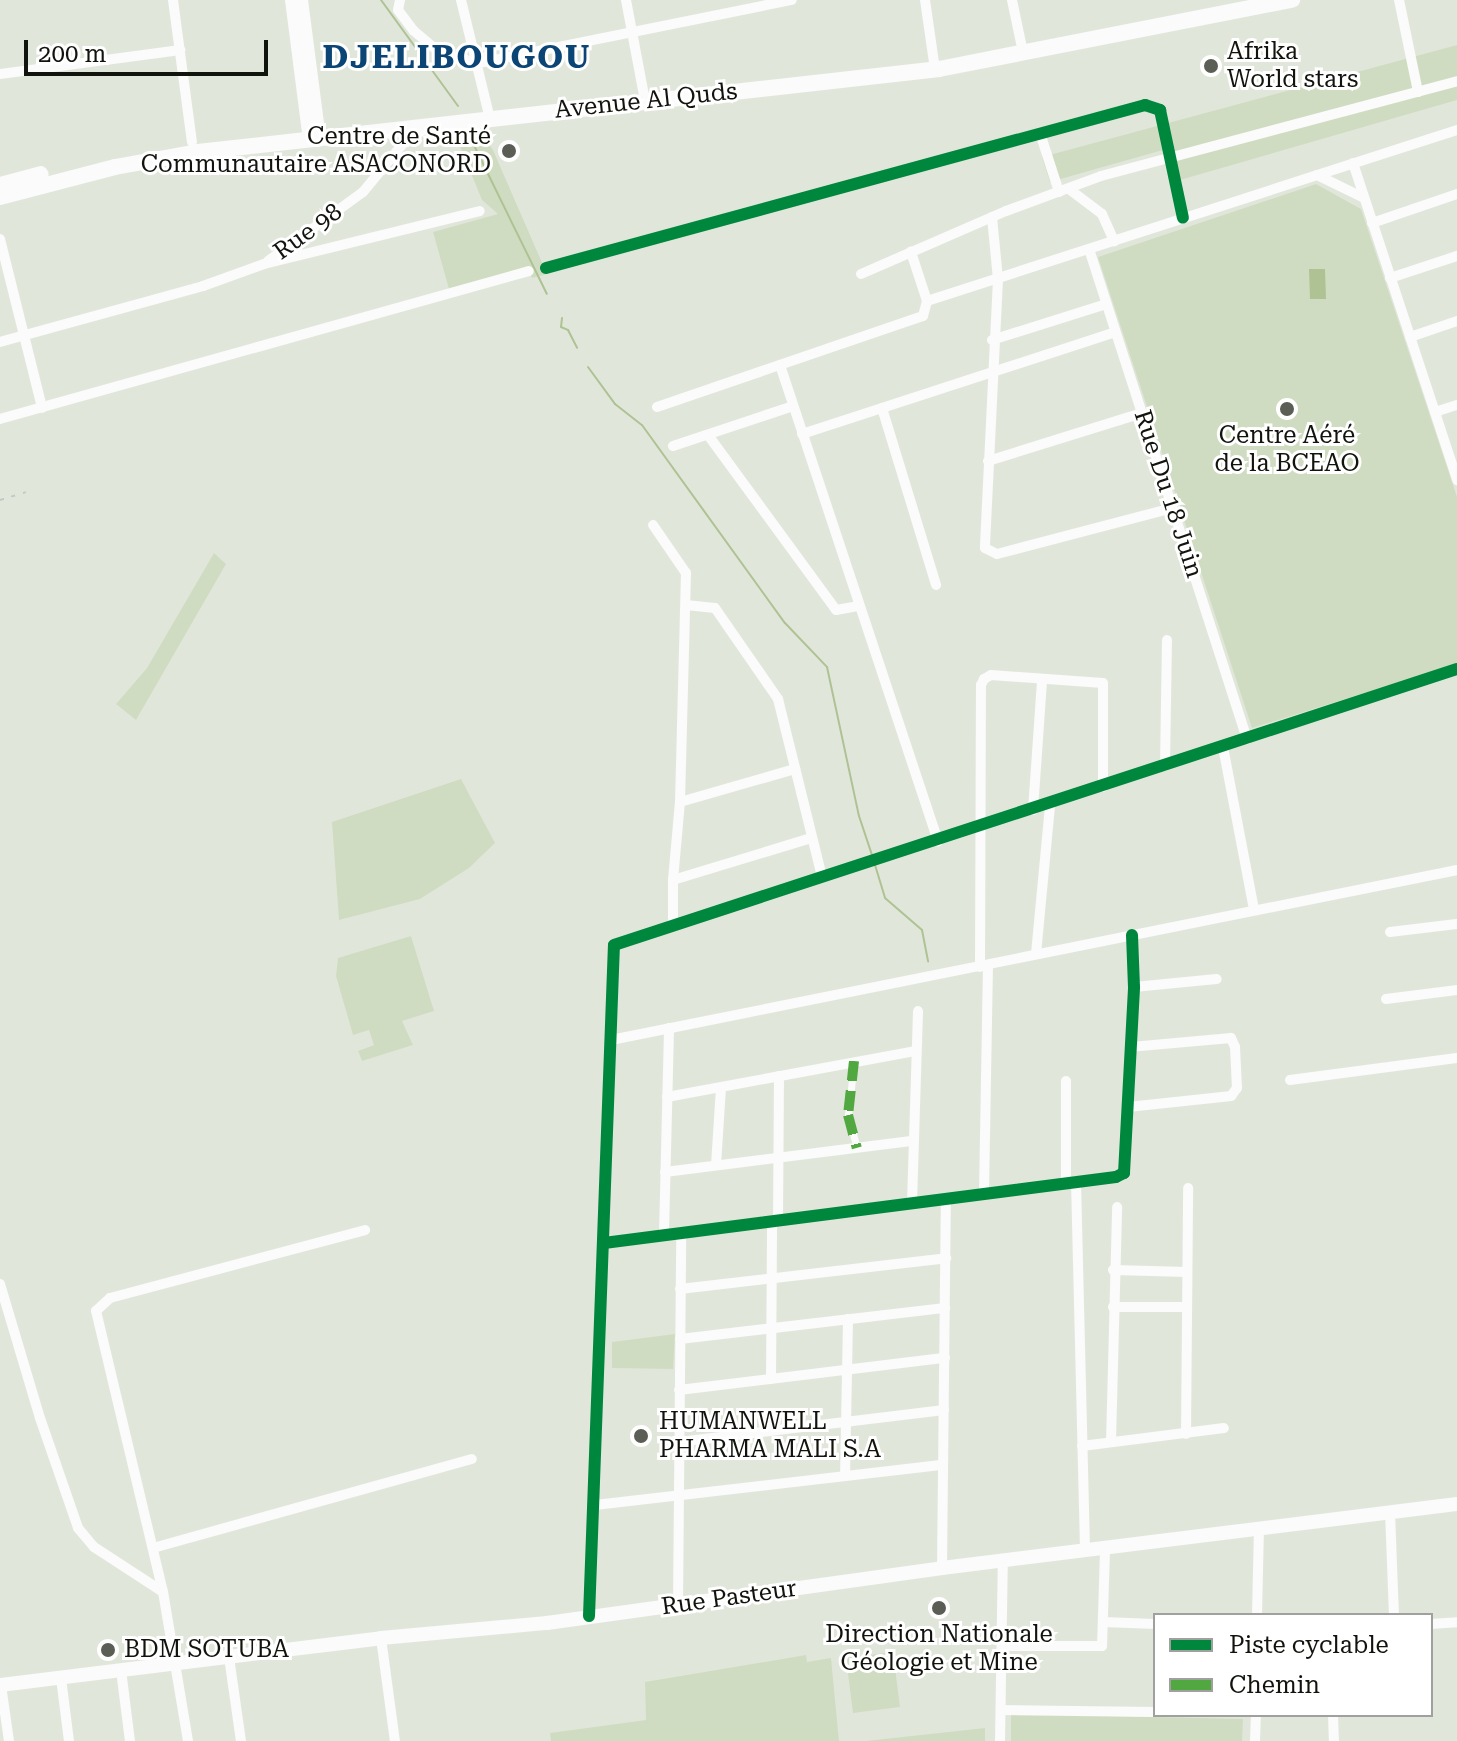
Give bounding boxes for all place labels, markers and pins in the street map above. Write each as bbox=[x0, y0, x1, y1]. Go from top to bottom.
place label: Afrika World stars bbox=[1227, 38, 1358, 94]
marker: Afrika World stars bbox=[1202, 57, 1220, 75]
place label: Centre de Santé Communautaire ASACONORD bbox=[141, 123, 491, 179]
marker: Centre de Santé Communautaire ASACONORD bbox=[498, 140, 520, 162]
marker: Centre Aéré de la BCEAO bbox=[1278, 400, 1296, 418]
place label: Centre Aéré de la BCEAO bbox=[1214, 422, 1360, 478]
place label: HUMANWELL PHARMA MALI S.A bbox=[659, 1408, 881, 1464]
marker: HUMANWELL PHARMA MALI S.A bbox=[630, 1425, 652, 1447]
marker: Direction Nationale Géologie et Mine bbox=[930, 1599, 948, 1617]
place label: Direction Nationale Géologie et Mine bbox=[825, 1621, 1053, 1677]
place label: BDM SOTUBA bbox=[124, 1636, 289, 1664]
marker: BDM SOTUBA bbox=[99, 1641, 117, 1659]

